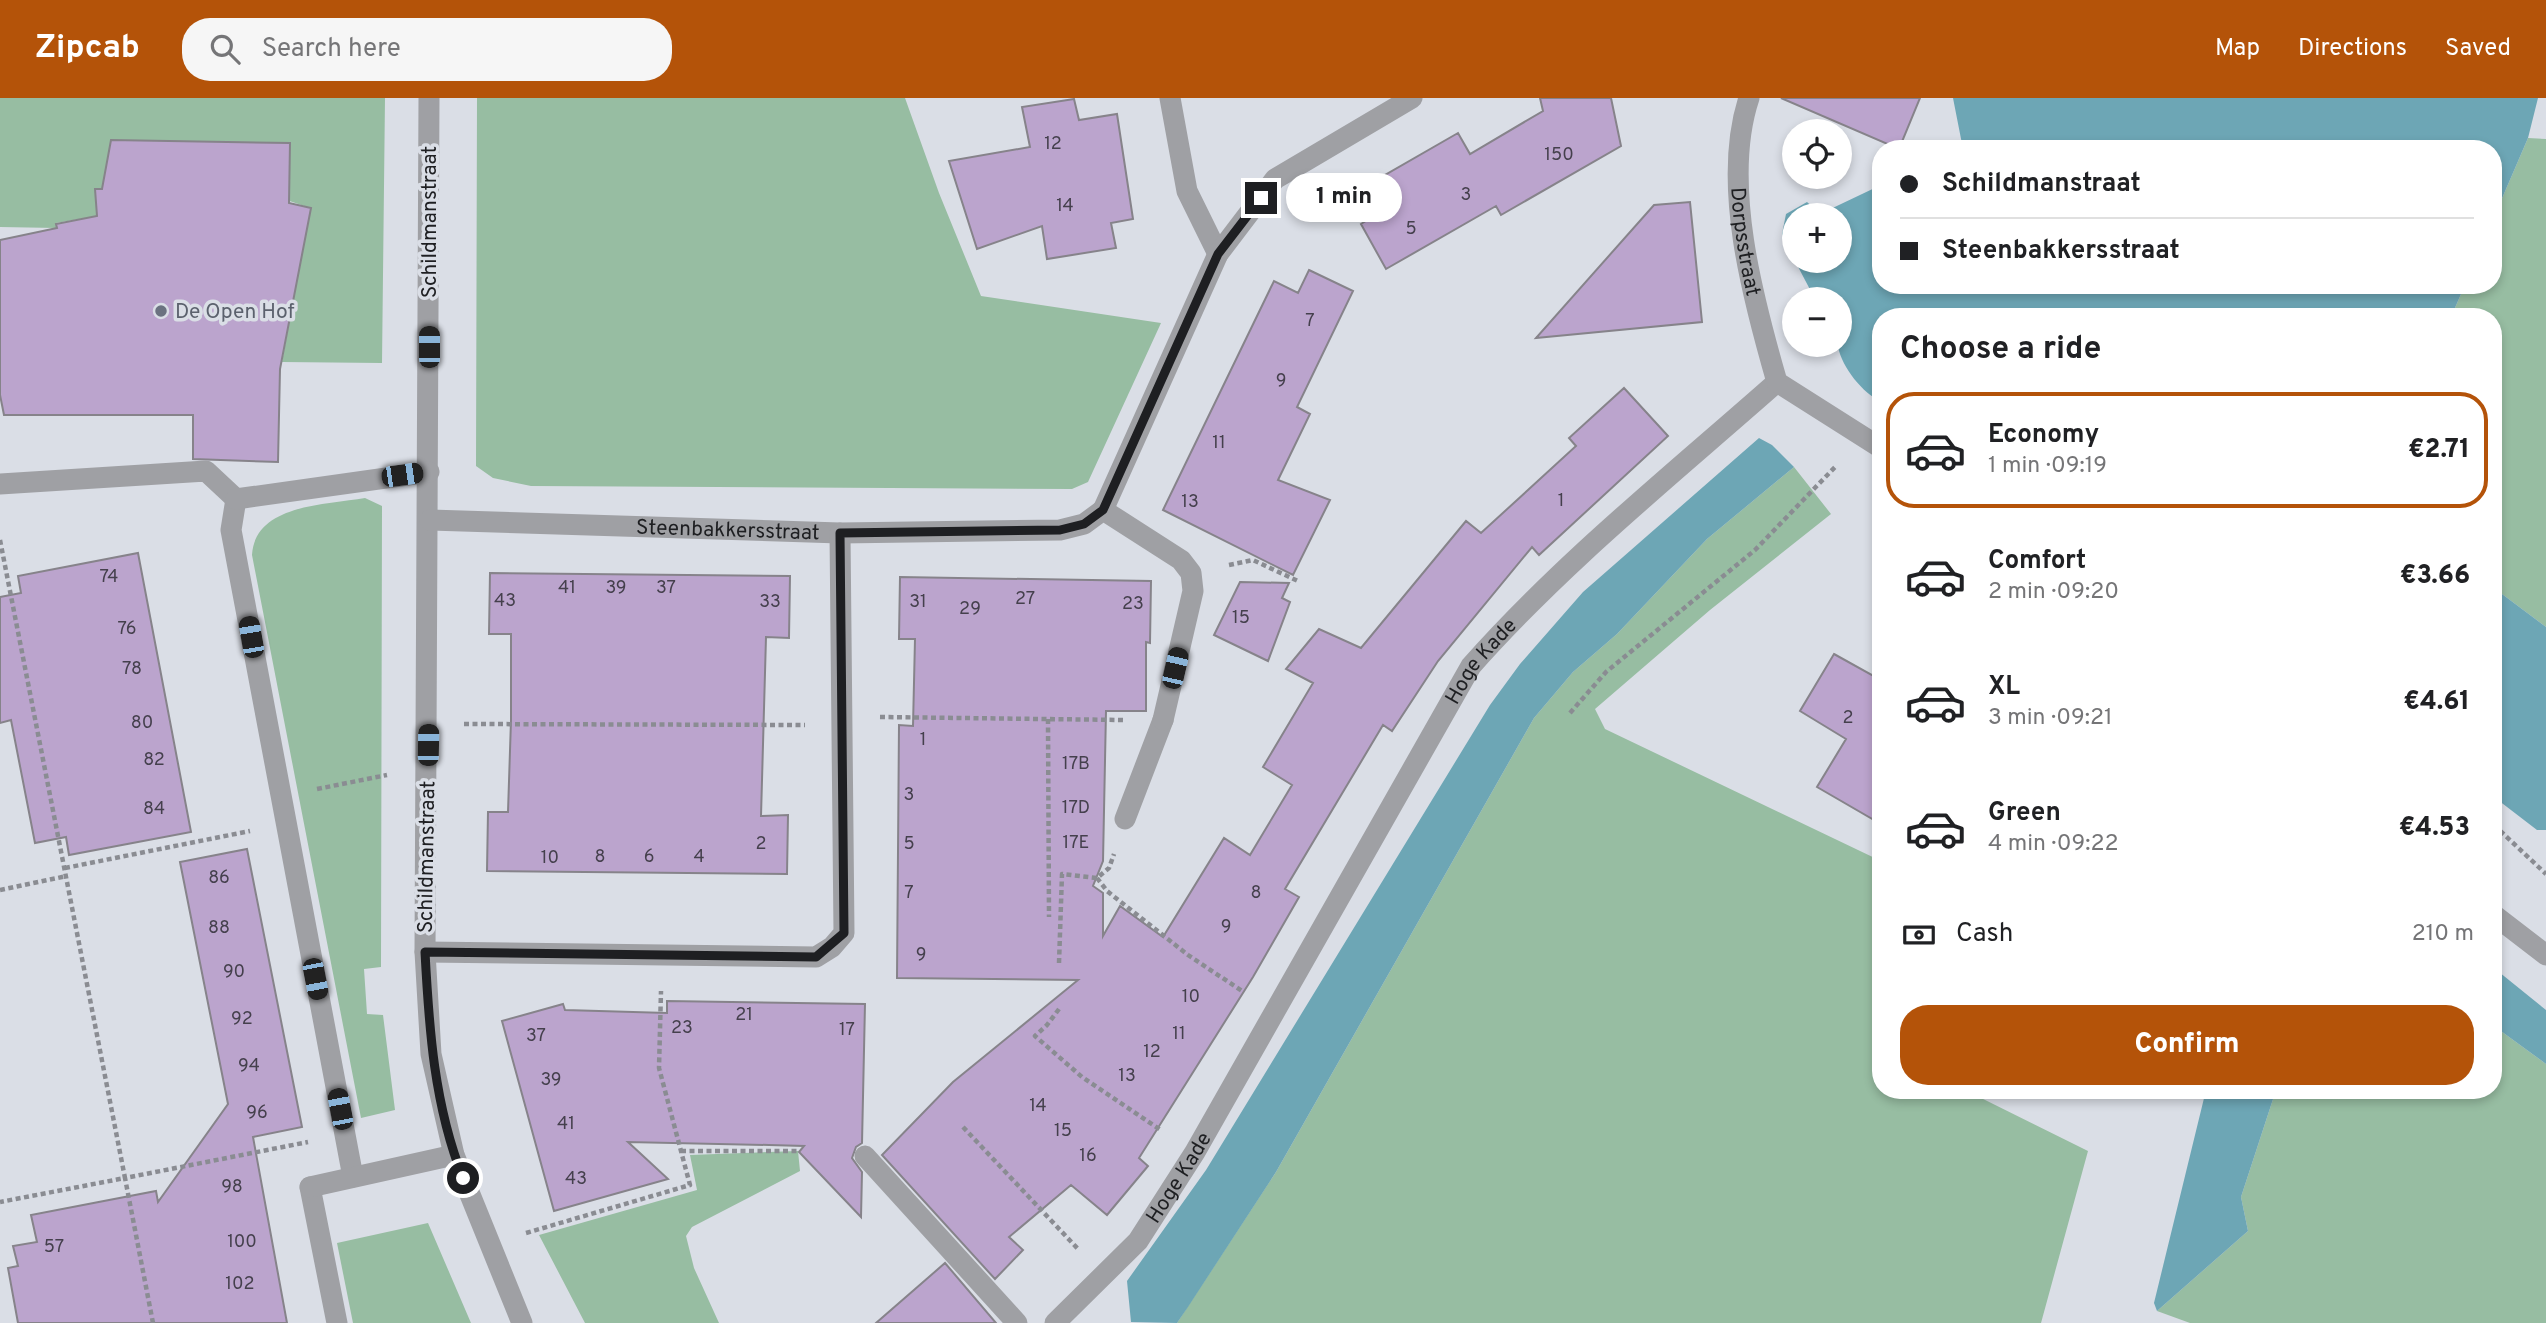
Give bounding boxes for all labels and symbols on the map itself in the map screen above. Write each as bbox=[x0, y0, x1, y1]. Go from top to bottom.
house number: 12 bbox=[1044, 133, 1062, 156]
house number: 150 bbox=[1544, 144, 1574, 167]
street label: Schildmanstraat bbox=[417, 146, 444, 298]
callout: 1 min bbox=[1286, 174, 1401, 222]
route end bbox=[1245, 182, 1277, 214]
house number: 3 bbox=[1461, 184, 1471, 207]
street label: Dorpsstraat bbox=[1723, 186, 1766, 299]
house number: 14 bbox=[1056, 195, 1074, 218]
house number: 5 bbox=[1405, 218, 1417, 241]
place label: De Open Hof bbox=[175, 299, 295, 326]
marker: De Open Hof bbox=[153, 303, 169, 319]
house number: 7 bbox=[1305, 310, 1315, 333]
car bbox=[419, 326, 440, 368]
house number: 9 bbox=[1276, 370, 1286, 393]
house number: 11 bbox=[1212, 432, 1226, 455]
car bbox=[380, 462, 425, 488]
house number: 1 bbox=[1558, 490, 1564, 513]
house number: 13 bbox=[1181, 491, 1199, 514]
street label: Steenbakkersstraat bbox=[636, 515, 820, 547]
house number: 74 bbox=[100, 566, 118, 589]
house number: 41 bbox=[558, 577, 576, 600]
house number: 39 bbox=[605, 577, 627, 600]
house number: 37 bbox=[656, 577, 676, 600]
house number: 27 bbox=[1015, 588, 1035, 611]
house number: 43 bbox=[494, 590, 516, 613]
house number: 33 bbox=[759, 591, 781, 614]
house number: 31 bbox=[909, 591, 927, 614]
house number: 23 bbox=[1122, 593, 1144, 616]
house number: 29 bbox=[959, 598, 981, 621]
house number: 15 bbox=[1232, 607, 1250, 630]
street label: Hoge Kade bbox=[1440, 613, 1523, 710]
car bbox=[238, 614, 265, 660]
house number: 76 bbox=[117, 618, 137, 641]
car bbox=[1161, 645, 1190, 691]
house number: 78 bbox=[122, 658, 142, 681]
house number: 2 bbox=[1842, 707, 1854, 730]
house number: 80 bbox=[131, 712, 153, 735]
car bbox=[418, 724, 439, 766]
house number: 1 bbox=[920, 729, 926, 752]
house number: 82 bbox=[143, 749, 165, 772]
house number: 17B bbox=[1062, 753, 1090, 776]
street label: Schildmanstraat bbox=[413, 781, 442, 934]
house number: 3 bbox=[904, 784, 914, 807]
house number: 17D bbox=[1062, 797, 1090, 820]
house number: 84 bbox=[143, 798, 165, 821]
house number: 17E bbox=[1063, 832, 1089, 855]
house number: 2 bbox=[755, 833, 767, 856]
house number: 5 bbox=[903, 833, 915, 856]
house number: 8 bbox=[595, 846, 606, 869]
house number: 6 bbox=[644, 846, 654, 869]
house number: 4 bbox=[693, 846, 705, 869]
house number: 10 bbox=[541, 847, 559, 870]
house number: 86 bbox=[208, 867, 230, 890]
house number: 7 bbox=[904, 882, 914, 905]
house number: 8 bbox=[1251, 882, 1262, 905]
house number: 9 bbox=[1221, 916, 1231, 939]
house number: 88 bbox=[208, 917, 230, 940]
house number: 9 bbox=[916, 944, 926, 967]
car bbox=[301, 956, 330, 1002]
house number: 90 bbox=[223, 961, 245, 984]
house number: 10 bbox=[1182, 986, 1200, 1009]
house number: 21 bbox=[735, 1004, 753, 1027]
house number: 92 bbox=[231, 1008, 253, 1031]
house number: 23 bbox=[671, 1017, 693, 1040]
house number: 17 bbox=[839, 1019, 855, 1042]
house number: 11 bbox=[1172, 1023, 1186, 1046]
house number: 37 bbox=[526, 1025, 546, 1048]
house number: 12 bbox=[1143, 1041, 1161, 1064]
house number: 94 bbox=[238, 1055, 260, 1078]
house number: 13 bbox=[1118, 1065, 1136, 1088]
house number: 39 bbox=[540, 1069, 562, 1092]
car bbox=[326, 1086, 355, 1132]
house number: 14 bbox=[1029, 1095, 1047, 1118]
house number: 96 bbox=[246, 1102, 268, 1125]
house number: 41 bbox=[557, 1113, 575, 1136]
house number: 15 bbox=[1054, 1120, 1072, 1143]
street label: Hoge Kade bbox=[1141, 1128, 1218, 1229]
house number: 16 bbox=[1079, 1145, 1097, 1168]
route start bbox=[447, 1162, 479, 1194]
house number: 43 bbox=[565, 1168, 587, 1191]
house number: 98 bbox=[221, 1176, 243, 1199]
house number: 100 bbox=[227, 1231, 257, 1254]
house number: 57 bbox=[44, 1236, 64, 1259]
house number: 102 bbox=[225, 1273, 255, 1296]

